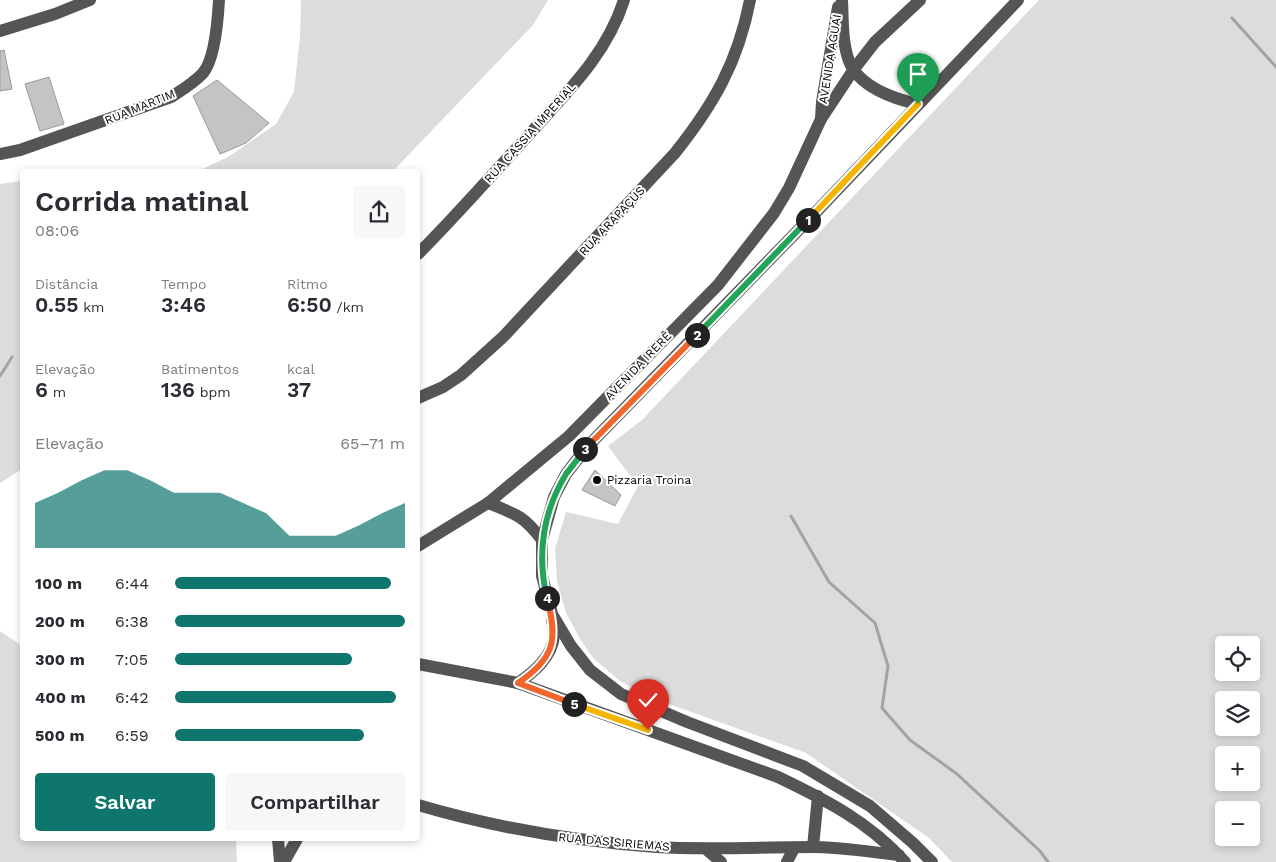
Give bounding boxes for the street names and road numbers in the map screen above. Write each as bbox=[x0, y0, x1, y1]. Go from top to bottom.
street label: AVENIDA AGUAI bbox=[816, 13, 844, 105]
street label: RUA CASSIA IMPERIAL bbox=[481, 80, 579, 186]
street label: RUA MARTIM bbox=[103, 87, 177, 127]
street label: RUA ARAPAÇUS bbox=[576, 183, 648, 259]
street label: AVENIDA IRERÊ bbox=[602, 329, 674, 403]
street label: RUA DAS SIRIEMAS bbox=[558, 830, 670, 854]

